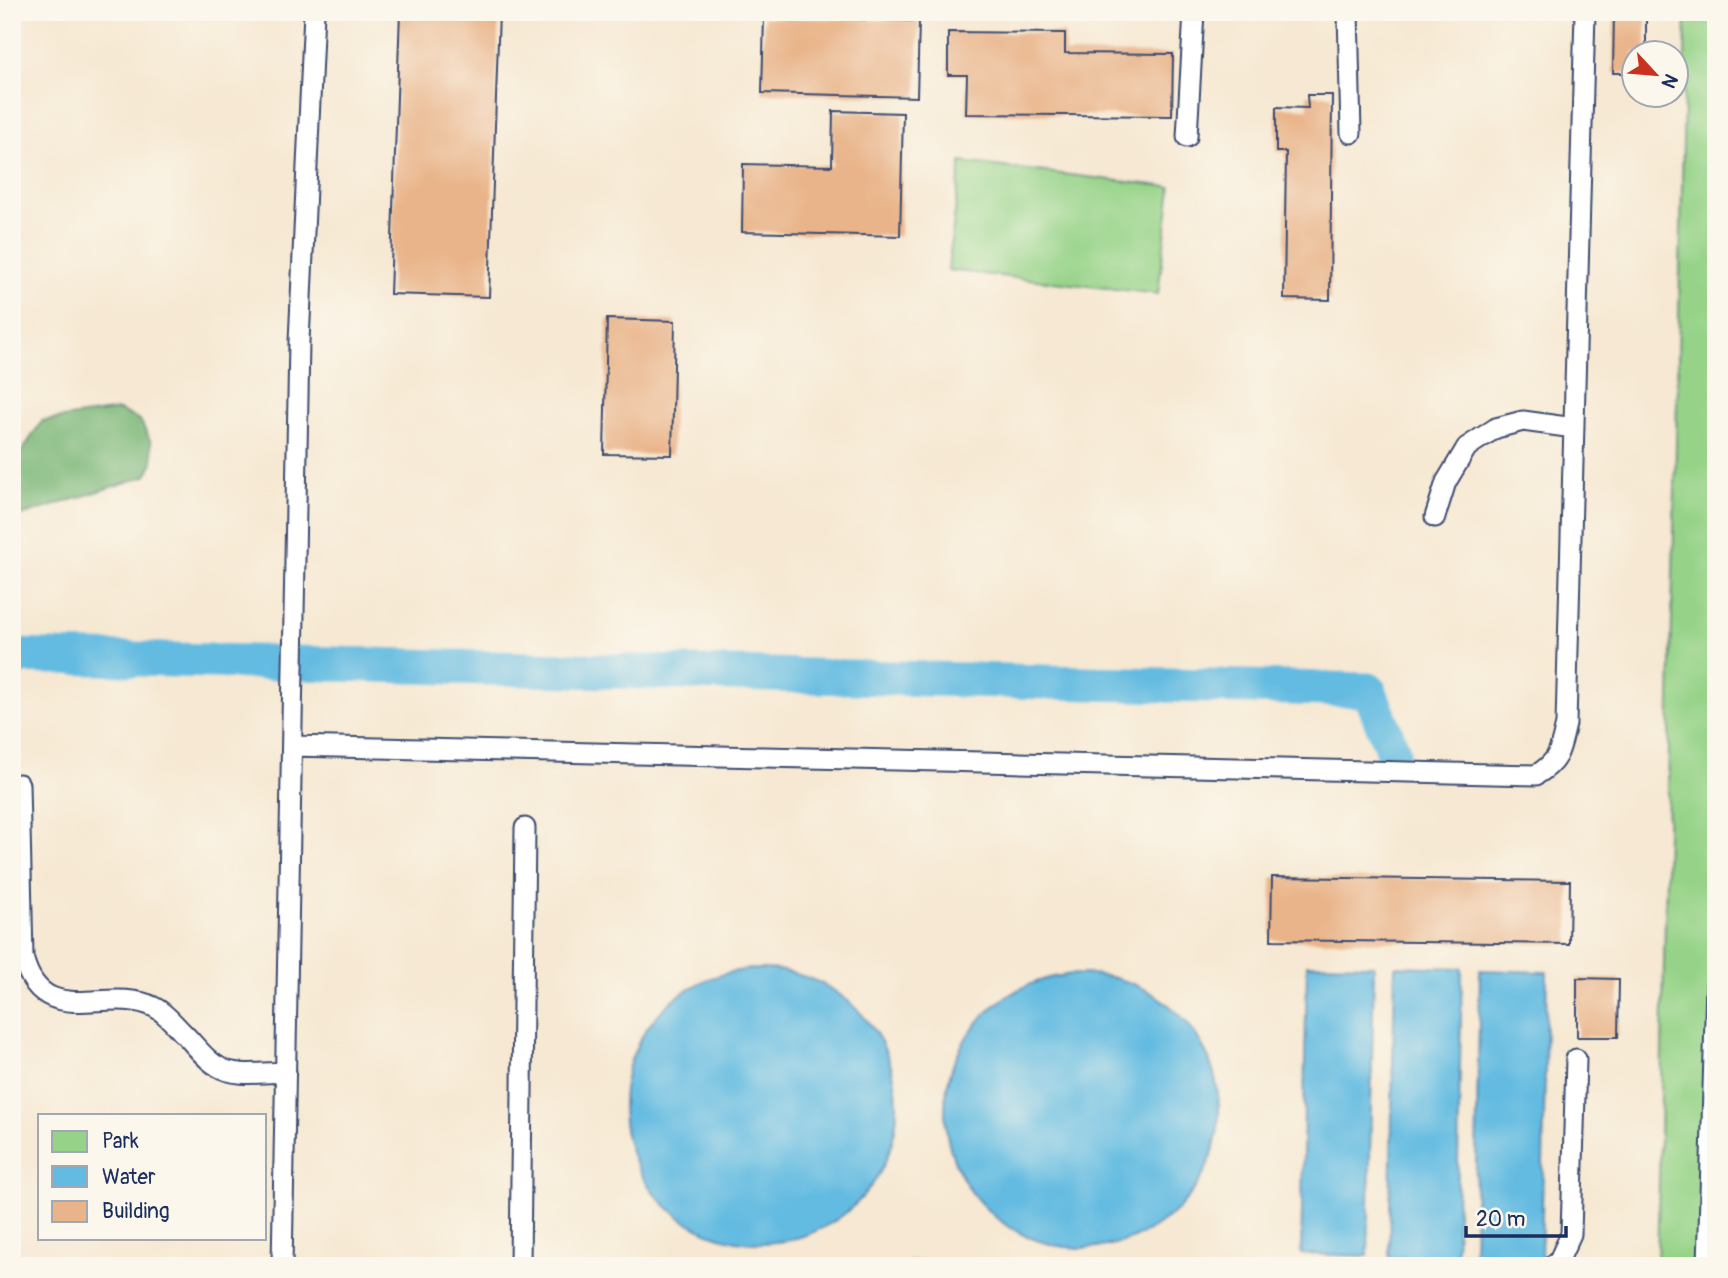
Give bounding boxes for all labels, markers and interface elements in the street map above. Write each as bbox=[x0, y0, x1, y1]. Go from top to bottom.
north arrow bbox=[1620, 38, 1690, 108]
text: N bbox=[1656, 70, 1683, 92]
legend bbox=[38, 1114, 266, 1240]
text: Park bbox=[102, 1128, 139, 1155]
text: Water bbox=[102, 1164, 156, 1191]
scale bar bbox=[1466, 1194, 1565, 1238]
text: Building bbox=[102, 1198, 169, 1225]
text: 20 m bbox=[1476, 1206, 1525, 1233]

